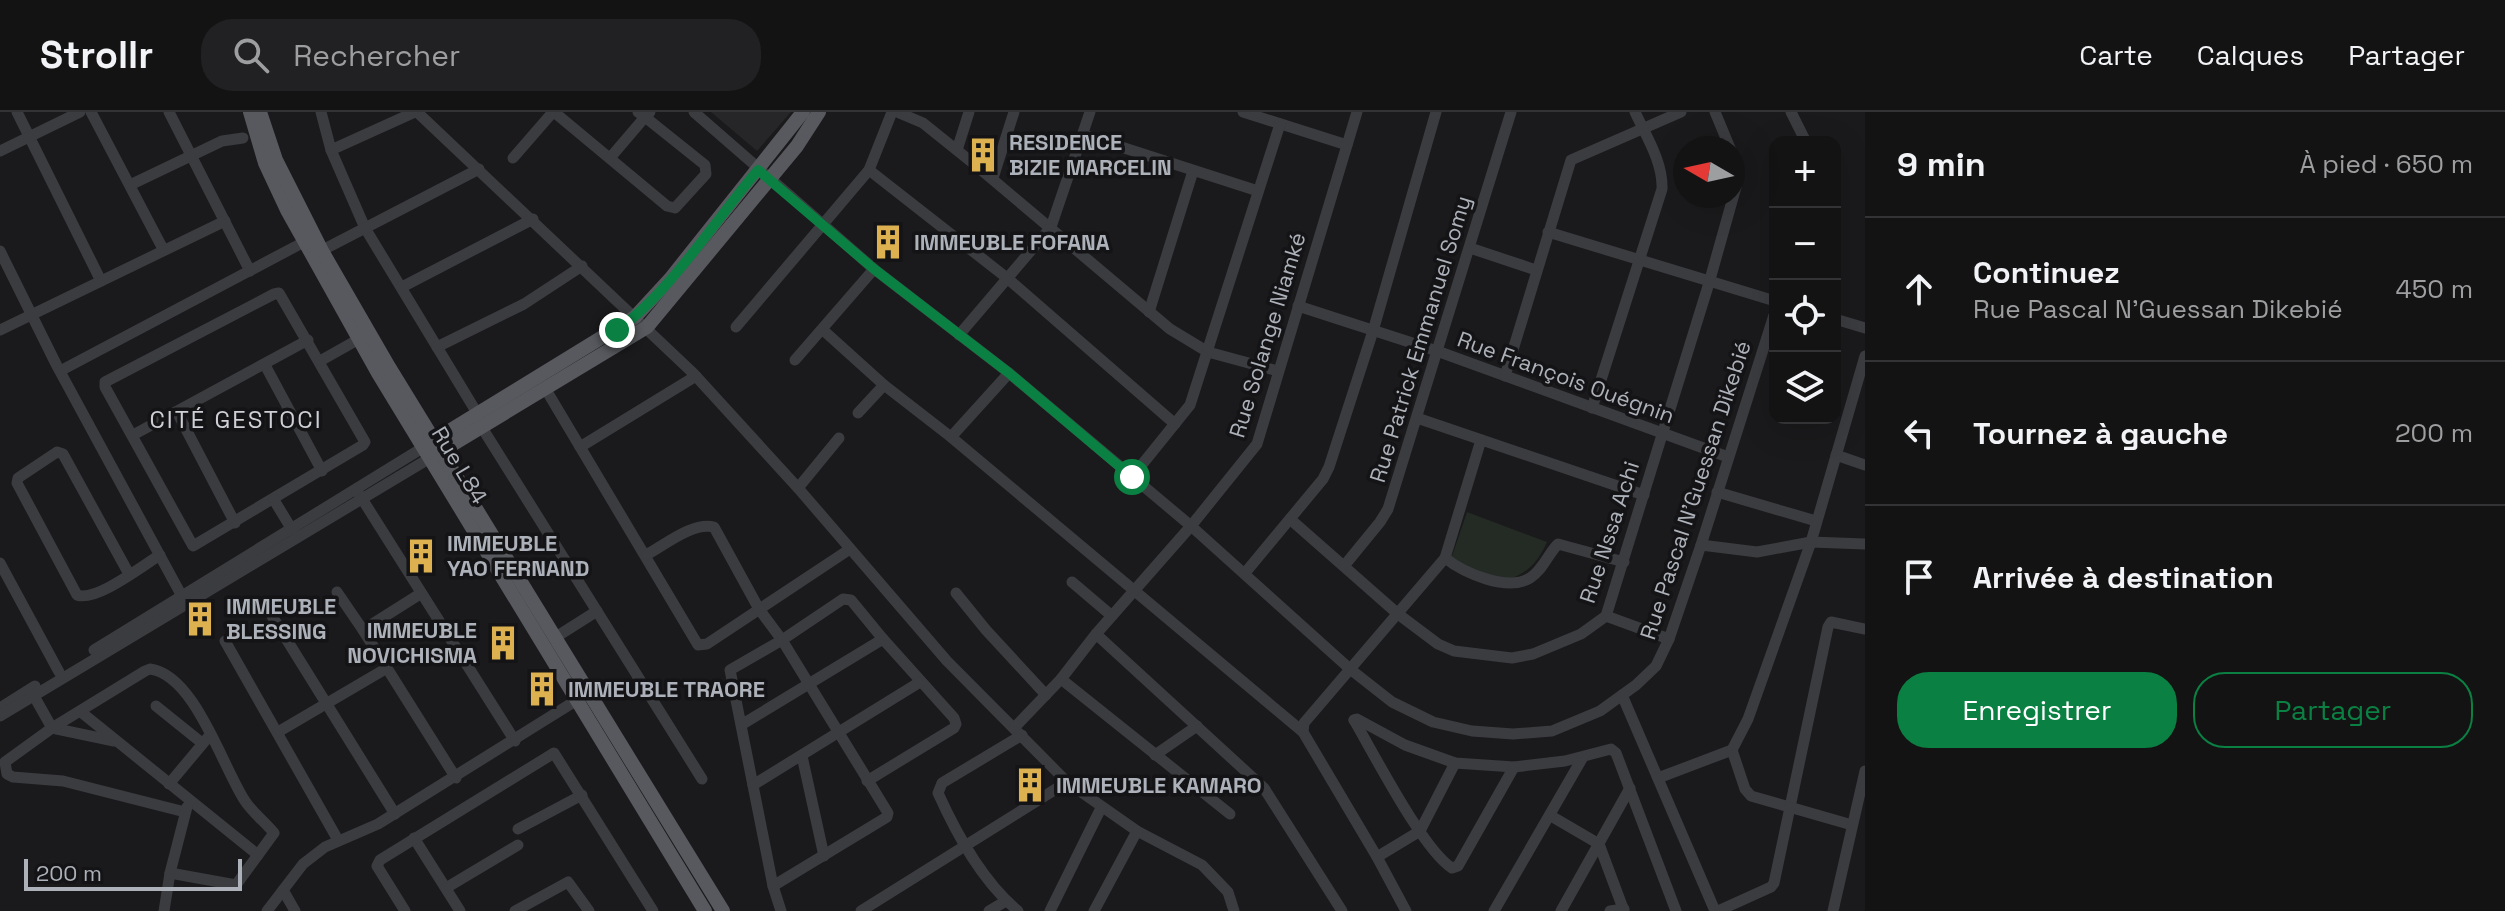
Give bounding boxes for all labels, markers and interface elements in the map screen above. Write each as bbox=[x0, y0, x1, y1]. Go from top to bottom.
search box bbox=[201, 19, 761, 91]
text: Strollr bbox=[40, 31, 153, 79]
icon: search bbox=[229, 33, 273, 77]
text: Rechercher bbox=[293, 36, 460, 75]
text: Carte bbox=[2079, 37, 2153, 73]
text: Calques bbox=[2197, 37, 2304, 73]
text: Partager bbox=[2348, 37, 2465, 73]
place label: RESIDENCE BIZIE MARCELIN bbox=[1009, 128, 1172, 181]
building icon: RESIDENCE BIZIE MARCELIN bbox=[964, 136, 1002, 174]
north arrow bbox=[1673, 136, 1745, 208]
map controls bbox=[1769, 136, 1841, 424]
button: + bbox=[1769, 136, 1841, 208]
text: 9 min bbox=[1897, 143, 1986, 186]
text: À pied · 650 m bbox=[2300, 147, 2473, 181]
street label: Rue Patrick Emmanuel Somy bbox=[1363, 192, 1477, 486]
button: − bbox=[1769, 208, 1841, 280]
building icon: IMMEUBLE FOFANA bbox=[869, 223, 907, 261]
place label: IMMEUBLE FOFANA bbox=[914, 228, 1110, 256]
street label: Rue Solange Niamké bbox=[1222, 229, 1312, 441]
text: Continuez bbox=[1973, 253, 2120, 292]
icon: ahead bbox=[1897, 267, 1941, 311]
text: 450 m bbox=[2395, 272, 2473, 306]
button: locate bbox=[1769, 280, 1841, 352]
text: Rue Pascal N'Guessan Dikebié bbox=[1973, 292, 2343, 326]
route end bbox=[599, 312, 635, 348]
street label: Rue François Ouégnin bbox=[1454, 325, 1678, 429]
street label: Rue Pascal N'Guessan Dikebié bbox=[1633, 337, 1757, 643]
button: layers bbox=[1769, 352, 1841, 424]
district label: CITÉ GESTOCI bbox=[149, 404, 323, 435]
icon: left bbox=[1897, 411, 1941, 455]
text: Tournez à gauche bbox=[1973, 414, 2228, 453]
text: 200 m bbox=[2395, 416, 2473, 450]
street label: Rue L84 bbox=[426, 421, 494, 509]
street label: Rue Nssa Achi bbox=[1573, 457, 1645, 607]
route start bbox=[1114, 459, 1150, 495]
place label: IMMEUBLE YAO FERNAND bbox=[447, 529, 589, 582]
building icon: IMMEUBLE YAO FERNAND bbox=[402, 537, 440, 575]
icon: arrive bbox=[1897, 555, 1941, 599]
text: Arrivée à destination bbox=[1973, 558, 2274, 597]
place label: IMMEUBLE BLESSING bbox=[226, 592, 336, 645]
building icon: IMMEUBLE BLESSING bbox=[181, 600, 219, 638]
place label: IMMEUBLE NOVICHISMA bbox=[347, 616, 477, 669]
building icon: IMMEUBLE NOVICHISMA bbox=[484, 624, 522, 662]
building icon: IMMEUBLE TRAORE bbox=[523, 670, 561, 708]
button: Enregistrer bbox=[1897, 672, 2177, 748]
button: Partager bbox=[2193, 672, 2473, 748]
place label: IMMEUBLE TRAORE bbox=[568, 675, 765, 703]
building icon: IMMEUBLE KAMARO bbox=[1011, 766, 1049, 804]
place label: IMMEUBLE KAMARO bbox=[1056, 771, 1262, 799]
scale bar bbox=[24, 855, 242, 891]
text: 200 m bbox=[36, 859, 102, 887]

